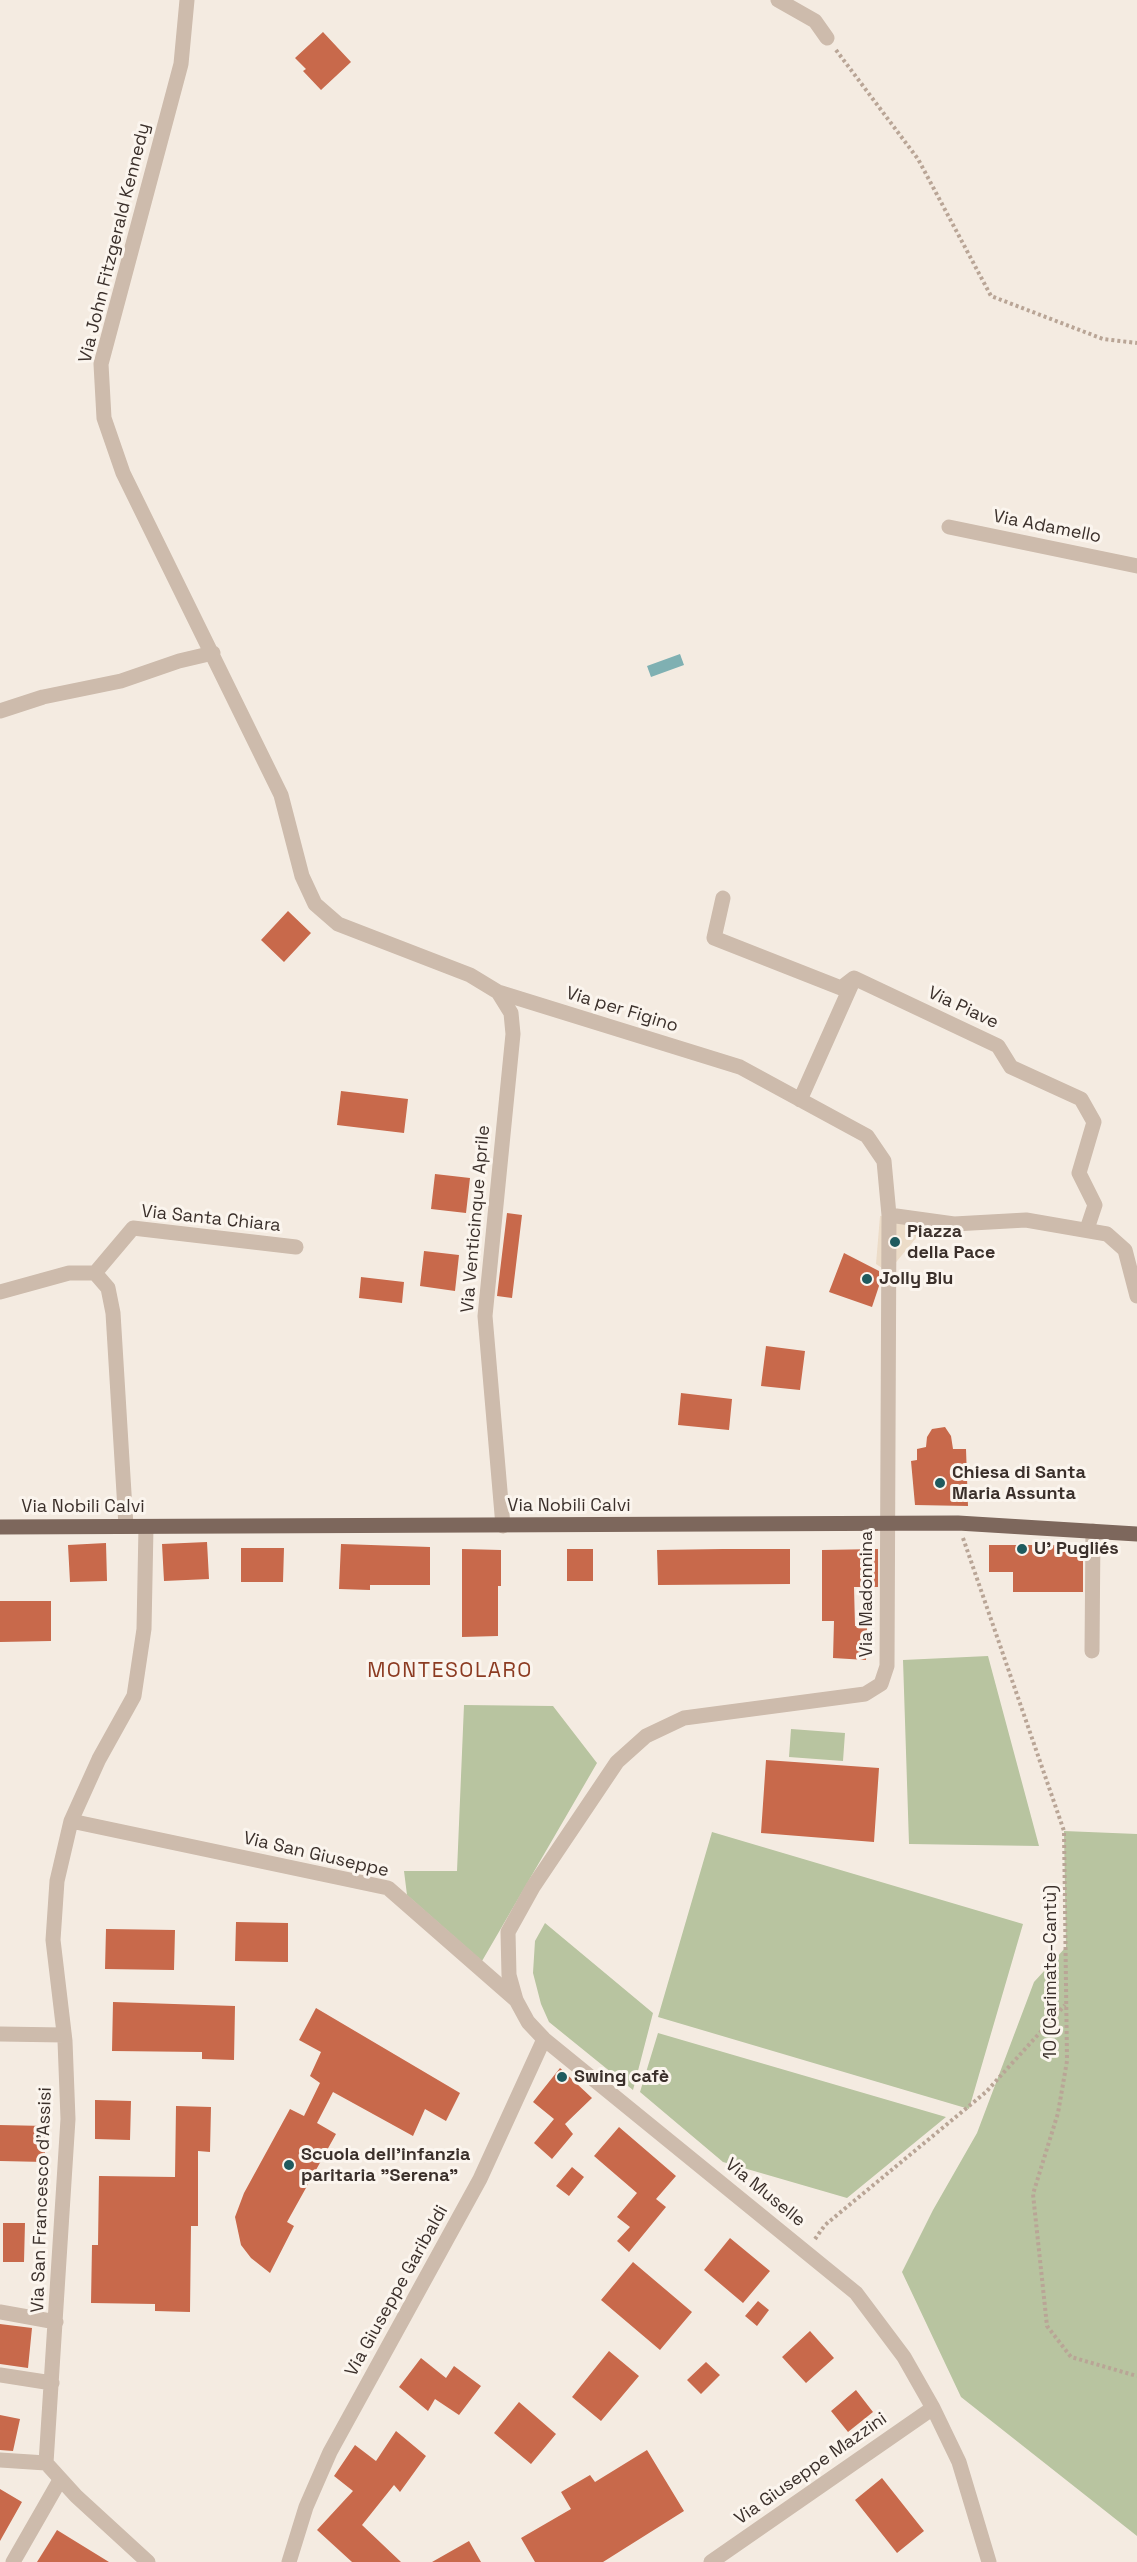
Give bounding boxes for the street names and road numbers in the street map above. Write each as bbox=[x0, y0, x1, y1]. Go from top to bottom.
street label: Via John Fitzgerald Kennedy bbox=[75, 121, 155, 365]
street label: Via Adamello bbox=[991, 506, 1103, 548]
street label: Via Piave bbox=[924, 982, 1002, 1034]
street label: Via per Figino bbox=[563, 983, 681, 1037]
street label: Via Venticinque Aprile bbox=[457, 1124, 495, 1314]
street label: Via Santa Chiara bbox=[140, 1201, 282, 1237]
street label: Via Nobili Calvi bbox=[507, 1495, 631, 1517]
street label: Via Nobili Calvi bbox=[21, 1496, 145, 1518]
street label: Via Madonnina bbox=[856, 1531, 878, 1657]
street label: Via San Giuseppe bbox=[241, 1828, 391, 1882]
street label: 10 (Carimate-Cantù) bbox=[1040, 1885, 1062, 2059]
street label: Via San Francesco d'Assisi bbox=[27, 2087, 57, 2313]
street label: Via Muselle bbox=[721, 2154, 809, 2232]
street label: Via Giuseppe Garibaldi bbox=[341, 2202, 453, 2380]
street label: Via Giuseppe Mazzini bbox=[731, 2408, 891, 2530]

